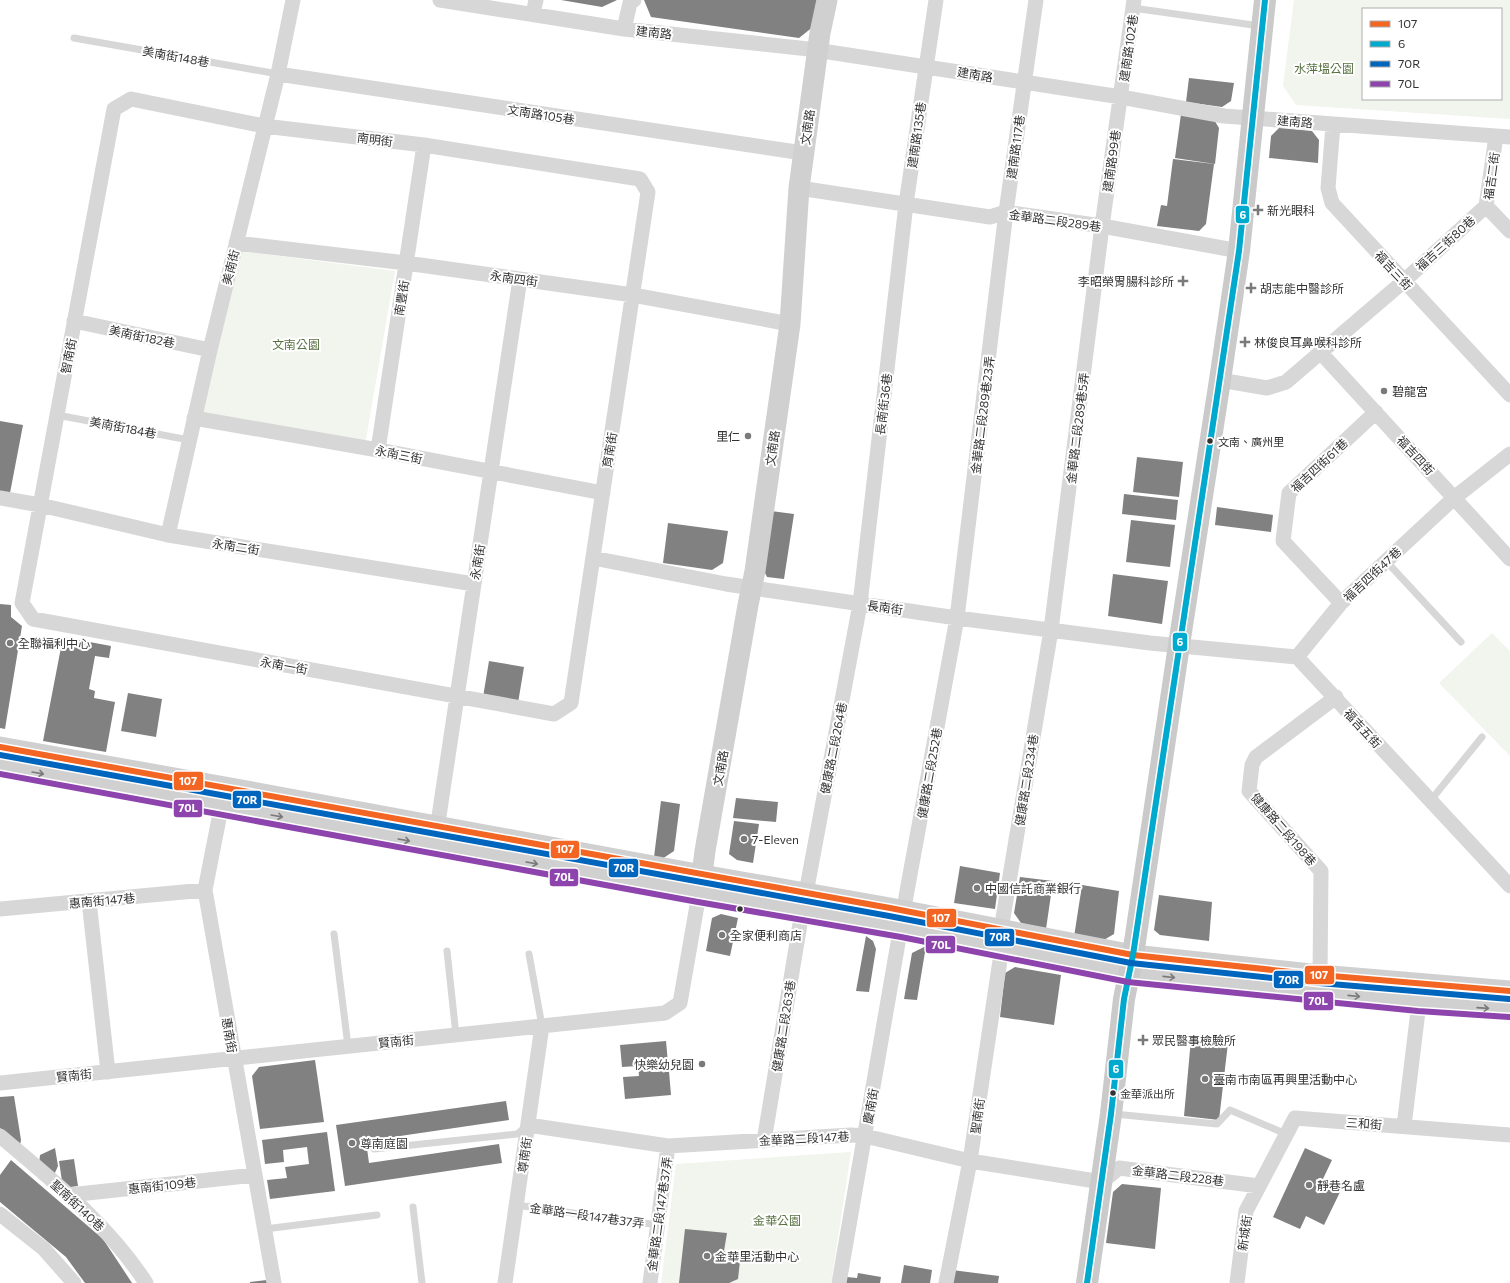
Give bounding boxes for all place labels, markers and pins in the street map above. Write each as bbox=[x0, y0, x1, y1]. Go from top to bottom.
place label: 新光眼科 bbox=[1267, 203, 1315, 217]
marker: 新光眼科 bbox=[1252, 204, 1264, 216]
place label: 李昭榮胃腸科診所 bbox=[1078, 274, 1174, 288]
marker: 李昭榮胃腸科診所 bbox=[1177, 275, 1189, 287]
place label: 胡志能中醫診所 bbox=[1260, 281, 1344, 295]
marker: 胡志能中醫診所 bbox=[1245, 282, 1257, 294]
place label: 林俊良耳鼻喉科診所 bbox=[1254, 335, 1362, 349]
marker: 林俊良耳鼻喉科診所 bbox=[1239, 336, 1251, 348]
place label: 碧龍宮 bbox=[1392, 384, 1428, 398]
marker: 碧龍宮 bbox=[1379, 386, 1389, 396]
place label: 里仁 bbox=[716, 429, 740, 443]
marker: 里仁 bbox=[743, 431, 753, 441]
place label: 文南、廣州里 bbox=[1218, 435, 1284, 448]
marker: 文南、廣州里 bbox=[1205, 436, 1215, 446]
place label: 全聯福利中心 bbox=[18, 636, 90, 650]
marker: 全聯福利中心 bbox=[5, 638, 15, 648]
place label: 7-Eleven bbox=[752, 832, 799, 846]
marker: 7-Eleven bbox=[739, 834, 749, 844]
place label: 中國信託商業銀行 bbox=[985, 881, 1081, 895]
marker: 中國信託商業銀行 bbox=[972, 883, 982, 893]
unlabelled marker bbox=[735, 904, 745, 914]
place label: 全家便利商店 bbox=[730, 928, 802, 942]
marker: 全家便利商店 bbox=[717, 930, 727, 940]
place label: 眾民醫事檢驗所 bbox=[1152, 1033, 1236, 1047]
marker: 眾民醫事檢驗所 bbox=[1137, 1034, 1149, 1046]
place label: 快樂幼兒園 bbox=[634, 1057, 694, 1071]
marker: 快樂幼兒園 bbox=[697, 1059, 707, 1069]
place label: 臺南市南區再興里活動中心 bbox=[1213, 1072, 1357, 1086]
marker: 臺南市南區再興里活動中心 bbox=[1200, 1074, 1210, 1084]
place label: 金華派出所 bbox=[1120, 1087, 1175, 1100]
marker: 金華派出所 bbox=[1108, 1088, 1118, 1098]
place label: 尊南庭園 bbox=[360, 1136, 408, 1150]
marker: 尊南庭園 bbox=[347, 1138, 357, 1148]
place label: 靜巷名盧 bbox=[1317, 1178, 1365, 1192]
marker: 靜巷名盧 bbox=[1304, 1180, 1314, 1190]
place label: 金華里活動中心 bbox=[715, 1249, 799, 1263]
marker: 金華里活動中心 bbox=[702, 1251, 712, 1261]

